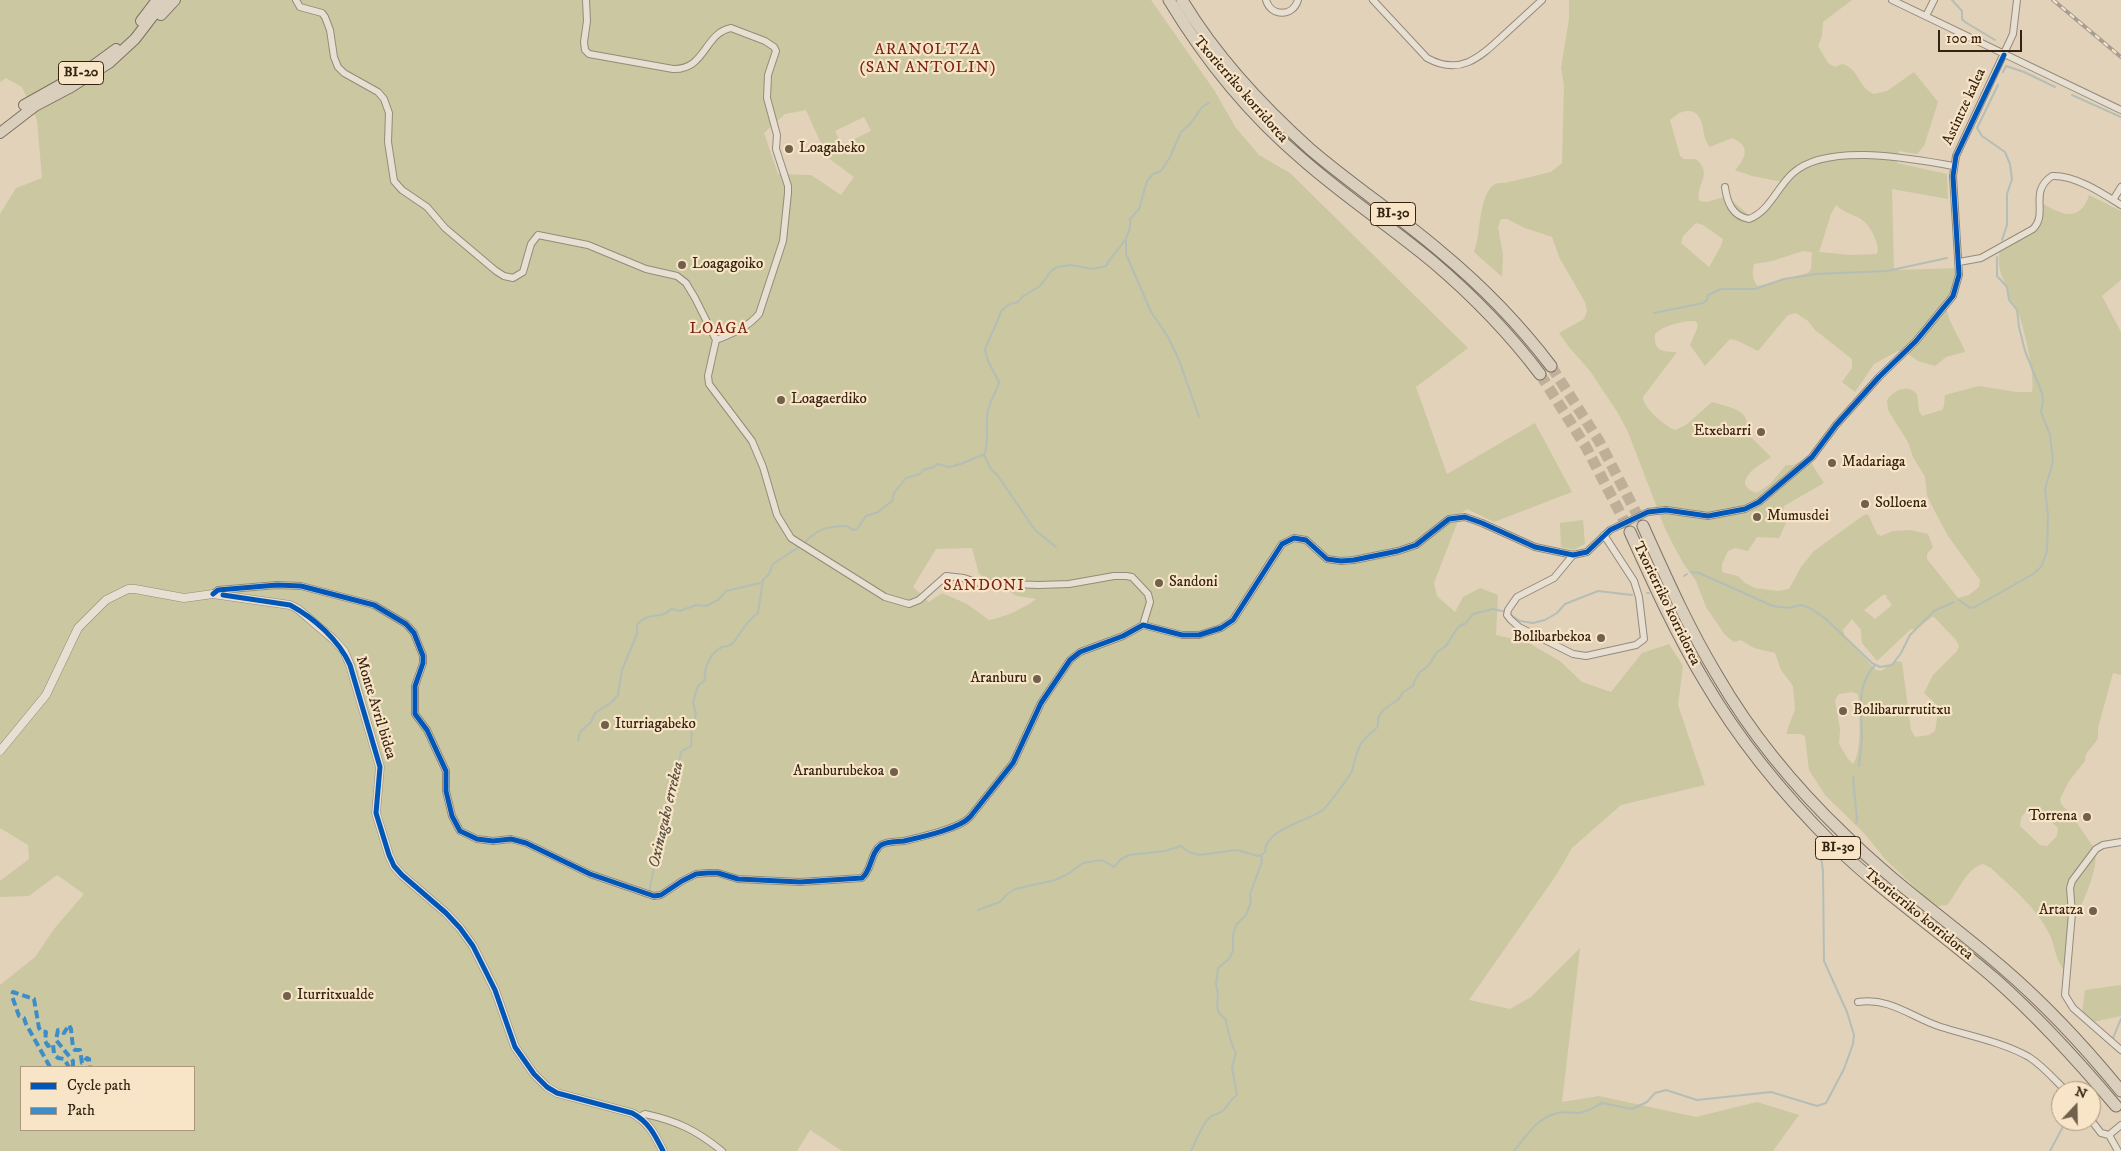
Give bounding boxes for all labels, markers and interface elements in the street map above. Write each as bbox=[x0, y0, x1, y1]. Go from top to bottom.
scale bar bbox=[1941, 20, 2025, 52]
text: 100 m bbox=[1946, 29, 1982, 48]
street label: Txorierriko korridorea bbox=[1189, 33, 1291, 147]
district label: ARANOLTZA (SAN ANTOLIN) bbox=[858, 41, 998, 79]
road number: BI-20 bbox=[58, 62, 104, 84]
street label: Astintze kalea bbox=[1939, 66, 1991, 148]
place label: Loagabeko bbox=[799, 140, 865, 158]
marker: Loagabeko bbox=[783, 143, 795, 155]
road number: BI-30 bbox=[1370, 202, 1416, 225]
place label: Loagagoiko bbox=[692, 256, 763, 274]
marker: Loagagoiko bbox=[676, 259, 688, 271]
district label: LOAGA bbox=[689, 320, 749, 340]
place label: Loagaerdiko bbox=[791, 391, 867, 409]
marker: Loagaerdiko bbox=[775, 394, 787, 406]
place label: Etxebarri bbox=[1694, 423, 1751, 441]
marker: Etxebarri bbox=[1755, 426, 1767, 438]
place label: Madariaga bbox=[1842, 454, 1905, 472]
marker: Madariaga bbox=[1826, 457, 1838, 469]
place label: Solloena bbox=[1875, 495, 1927, 513]
marker: Solloena bbox=[1859, 498, 1871, 510]
place label: Mumusdei bbox=[1767, 508, 1829, 526]
marker: Mumusdei bbox=[1751, 511, 1763, 523]
street label: Txorierriko korridorea bbox=[1628, 539, 1704, 669]
place label: Sandoni bbox=[1169, 574, 1218, 592]
district label: SANDONI bbox=[942, 577, 1026, 597]
marker: Sandoni bbox=[1153, 577, 1165, 589]
place label: Bolibarbekoa bbox=[1513, 629, 1591, 647]
marker: Bolibarbekoa bbox=[1595, 632, 1607, 644]
street label: Monte Avril bidea bbox=[351, 654, 399, 762]
place label: Aranburu bbox=[971, 670, 1027, 688]
marker: Aranburu bbox=[1031, 673, 1043, 685]
place label: Bolibarurrutitxu bbox=[1853, 702, 1951, 720]
marker: Bolibarurrutitxu bbox=[1837, 705, 1849, 717]
place label: Iturriagabeko bbox=[615, 716, 696, 734]
marker: Iturriagabeko bbox=[599, 719, 611, 731]
water label: Oxinagako errekea bbox=[645, 760, 689, 870]
place label: Aranburubekoa bbox=[793, 763, 884, 781]
marker: Aranburubekoa bbox=[888, 766, 900, 778]
place label: Torrena bbox=[2028, 808, 2077, 826]
marker: Torrena bbox=[2081, 811, 2093, 823]
road number: BI-30 bbox=[1816, 836, 1860, 860]
street label: Txorierriko korridorea bbox=[1860, 865, 1976, 965]
place label: Artatza bbox=[2039, 902, 2083, 920]
marker: Artatza bbox=[2087, 905, 2099, 917]
place label: Iturritxualde bbox=[297, 987, 374, 1005]
marker: Iturritxualde bbox=[281, 990, 293, 1002]
legend bbox=[20, 1066, 195, 1131]
text: Cycle path bbox=[67, 1076, 131, 1095]
north arrow bbox=[2051, 1081, 2101, 1131]
text: N bbox=[2072, 1082, 2090, 1103]
text: Path bbox=[67, 1101, 95, 1120]

